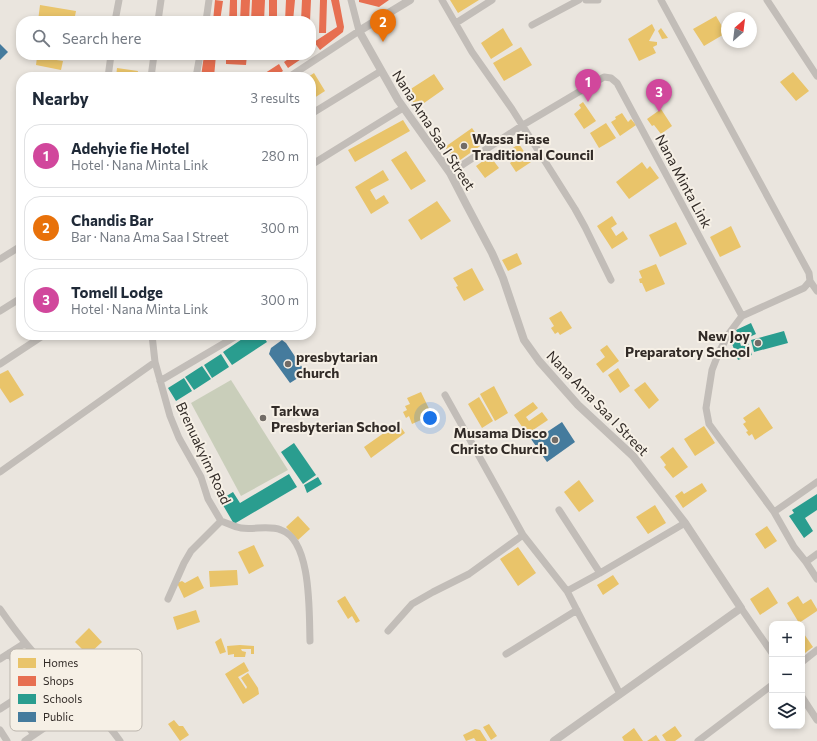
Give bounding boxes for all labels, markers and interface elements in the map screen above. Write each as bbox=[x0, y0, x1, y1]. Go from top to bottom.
pin: 2 bbox=[370, 9, 396, 42]
north arrow bbox=[721, 12, 757, 48]
search box bbox=[16, 16, 316, 60]
icon: search bbox=[30, 27, 52, 49]
text: Search here bbox=[62, 29, 141, 47]
street label: Nana Ama Saa I Street bbox=[389, 67, 479, 193]
pin: 1 bbox=[575, 69, 601, 102]
pin: 3 bbox=[646, 79, 672, 112]
text: Nearby bbox=[32, 88, 89, 109]
text: 3 results bbox=[251, 90, 300, 106]
place label: Wassa Fiase Traditional Council bbox=[472, 130, 594, 163]
street label: Nana Minta Link bbox=[652, 131, 716, 231]
text: Adehyie fie Hotel bbox=[71, 139, 189, 157]
marker: Wassa Fiase Traditional Council bbox=[459, 141, 469, 151]
text: 1 bbox=[43, 148, 49, 164]
text: 280 m bbox=[262, 148, 299, 164]
text: Hotel · Nana Minta Link bbox=[71, 157, 208, 173]
text: Chandis Bar bbox=[71, 211, 153, 229]
text: 2 bbox=[42, 220, 50, 236]
text: 300 m bbox=[261, 220, 299, 236]
text: Bar · Nana Ama Saa I Street bbox=[71, 229, 229, 245]
text: Tomell Lodge bbox=[71, 283, 163, 301]
text: 3 bbox=[42, 292, 50, 308]
text: 300 m bbox=[261, 292, 299, 308]
text: Hotel · Nana Minta Link bbox=[71, 301, 208, 317]
place label: New Joy Preparatory School bbox=[625, 327, 750, 360]
marker: New Joy Preparatory School bbox=[753, 338, 763, 348]
street label: Nana Ama Saa I Street bbox=[543, 347, 653, 459]
place label: presbytarian church bbox=[296, 348, 378, 381]
marker: presbytarian church bbox=[283, 359, 293, 369]
street label: Brenuakyim Road bbox=[173, 399, 235, 507]
place label: Tarkwa Presbyterian School bbox=[271, 402, 400, 435]
your location bbox=[420, 408, 440, 428]
marker: Tarkwa Presbyterian School bbox=[258, 413, 268, 423]
place label: Musama Disco Christo Church bbox=[450, 424, 547, 457]
marker: Musama Disco Christo Church bbox=[550, 435, 560, 445]
map controls bbox=[769, 621, 805, 729]
button: + bbox=[769, 621, 805, 657]
legend bbox=[10, 649, 142, 731]
text: Homes bbox=[43, 656, 78, 669]
button: − bbox=[769, 657, 805, 693]
text: Shops bbox=[43, 674, 74, 687]
text: Schools bbox=[43, 692, 82, 705]
button: layers bbox=[769, 693, 805, 729]
text: Public bbox=[43, 710, 74, 723]

